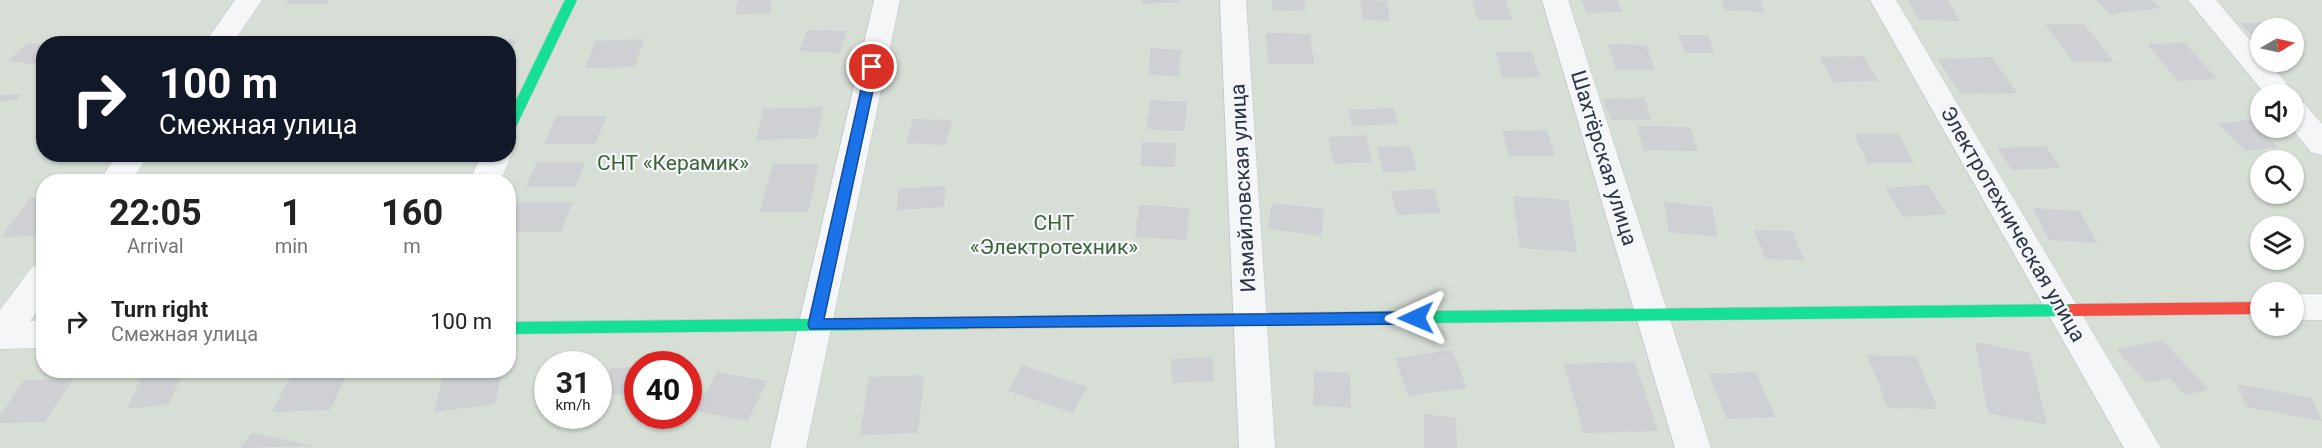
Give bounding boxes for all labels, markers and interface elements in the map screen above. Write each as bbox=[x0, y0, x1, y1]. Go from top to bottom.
north arrow bbox=[2250, 18, 2304, 72]
map controls bbox=[2250, 18, 2304, 336]
pin bbox=[846, 41, 897, 92]
icon: arrive bbox=[855, 50, 888, 83]
text: 100 m bbox=[159, 59, 278, 108]
icon: right bbox=[60, 60, 138, 138]
street label: Шахтёрская улица bbox=[1566, 67, 1642, 249]
street label: Измайловская улица bbox=[1226, 83, 1260, 293]
button: sound bbox=[2250, 84, 2304, 138]
street label: Электротехническая улица bbox=[1936, 102, 2090, 346]
text: Смежная улица bbox=[159, 109, 358, 141]
button: search bbox=[2250, 150, 2304, 204]
park label: СНТ «Керамик» bbox=[597, 151, 749, 175]
text: 22:05 bbox=[109, 192, 202, 234]
text: 1 bbox=[281, 192, 302, 234]
text: 160 bbox=[381, 192, 443, 234]
park label: СНТ «Электротехник» bbox=[970, 211, 1138, 259]
button: layers bbox=[2250, 216, 2304, 270]
text: Arrival bbox=[127, 234, 184, 258]
text: min bbox=[275, 234, 308, 258]
text: m bbox=[403, 234, 421, 258]
button: + bbox=[2250, 282, 2304, 336]
position arrow bbox=[1384, 286, 1448, 350]
text: Turn right bbox=[111, 297, 208, 322]
icon: right bbox=[60, 305, 93, 338]
text: 100 m bbox=[430, 309, 492, 334]
text: Смежная улица bbox=[111, 322, 258, 346]
speed limit sign: 40 bbox=[624, 351, 702, 429]
text: 31 bbox=[556, 365, 590, 400]
text: km/h bbox=[555, 396, 591, 414]

